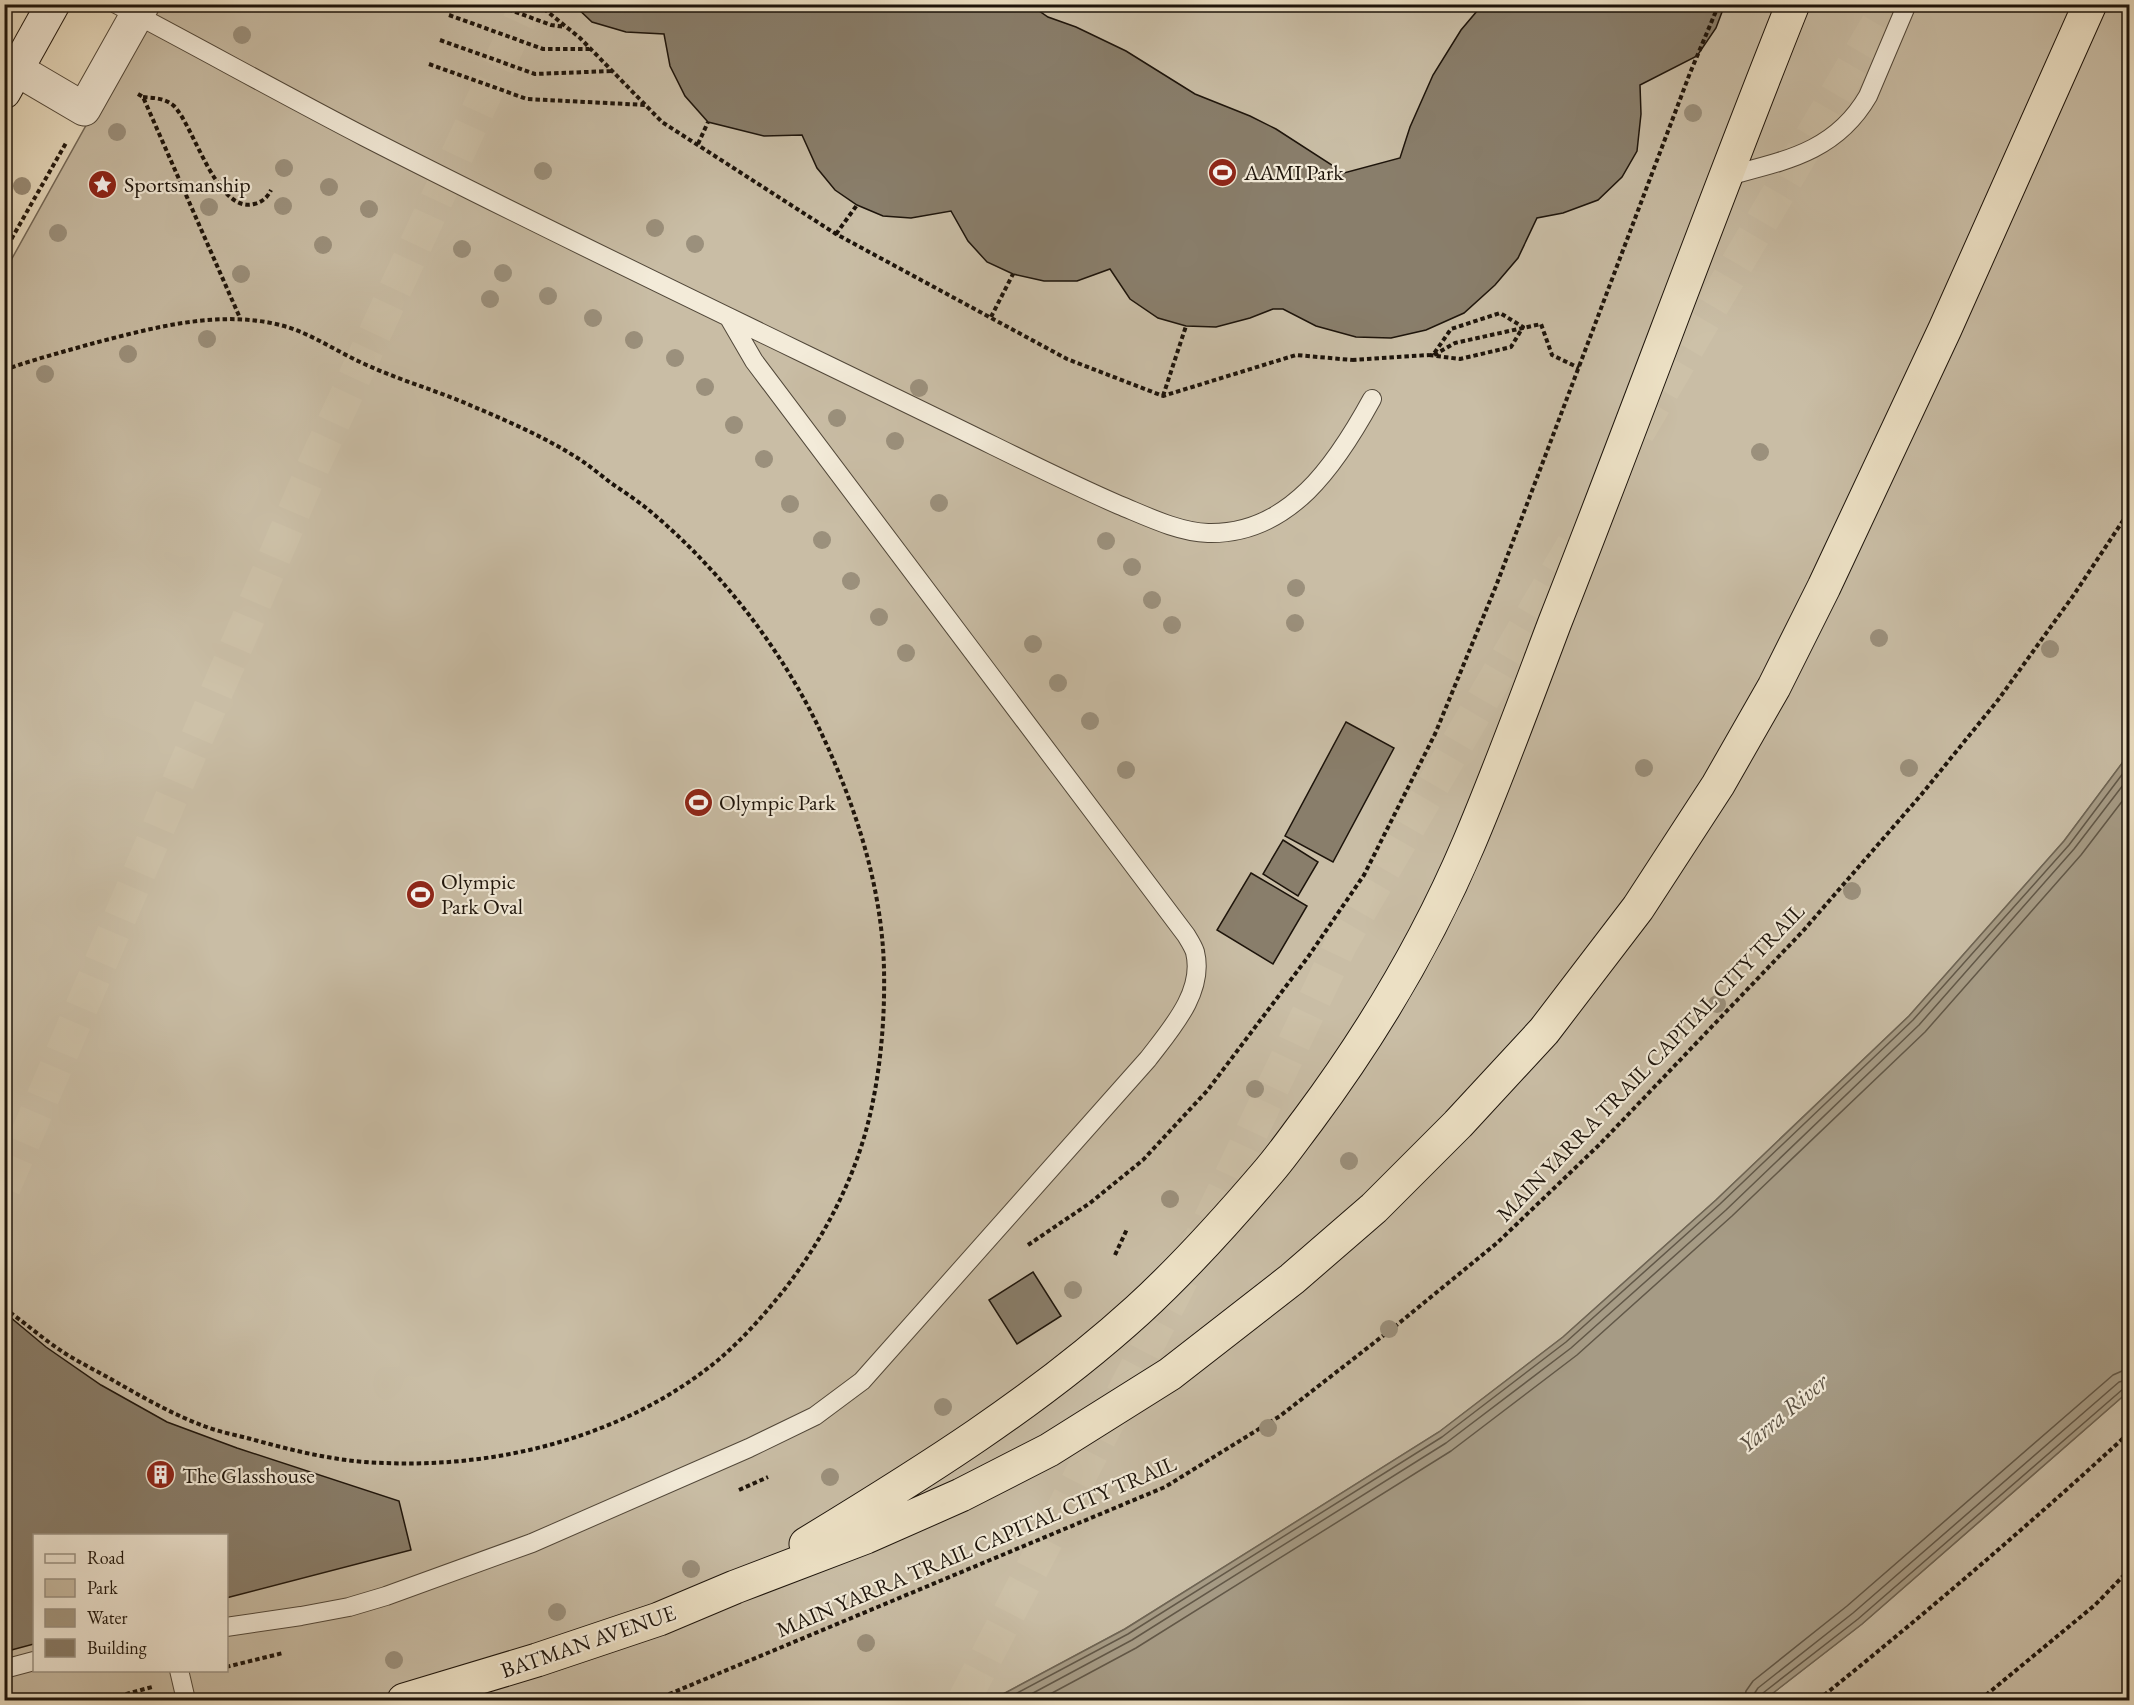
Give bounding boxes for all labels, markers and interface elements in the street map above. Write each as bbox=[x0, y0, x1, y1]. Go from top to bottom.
sports icon: AAMI Park bbox=[1207, 156, 1239, 188]
place label: AAMI Park bbox=[1243, 158, 1344, 187]
place icon: Sportsmanship bbox=[87, 168, 119, 200]
place label: Sportsmanship bbox=[124, 170, 251, 199]
sports icon: Olympic Park bbox=[682, 786, 714, 818]
place label: Olympic Park bbox=[719, 788, 836, 817]
place label: Olympic Park Oval bbox=[441, 867, 523, 921]
sports icon: Olympic Park Oval bbox=[404, 878, 436, 910]
street label: MAIN YARRA TRAIL CAPITAL CITY TRAIL bbox=[1490, 897, 1811, 1228]
water label: Yarra River bbox=[1731, 1365, 1835, 1459]
street label: MAIN YARRA TRAIL CAPITAL CITY TRAIL bbox=[772, 1449, 1181, 1644]
building icon: The Glasshouse bbox=[145, 1459, 177, 1491]
place label: The Glasshouse bbox=[182, 1461, 315, 1490]
legend bbox=[33, 1534, 228, 1672]
text: Road bbox=[87, 1546, 126, 1569]
text: Park bbox=[87, 1576, 118, 1599]
street label: BATMAN AVENUE bbox=[497, 1598, 679, 1685]
text: Water bbox=[87, 1606, 128, 1629]
text: Building bbox=[87, 1636, 147, 1659]

